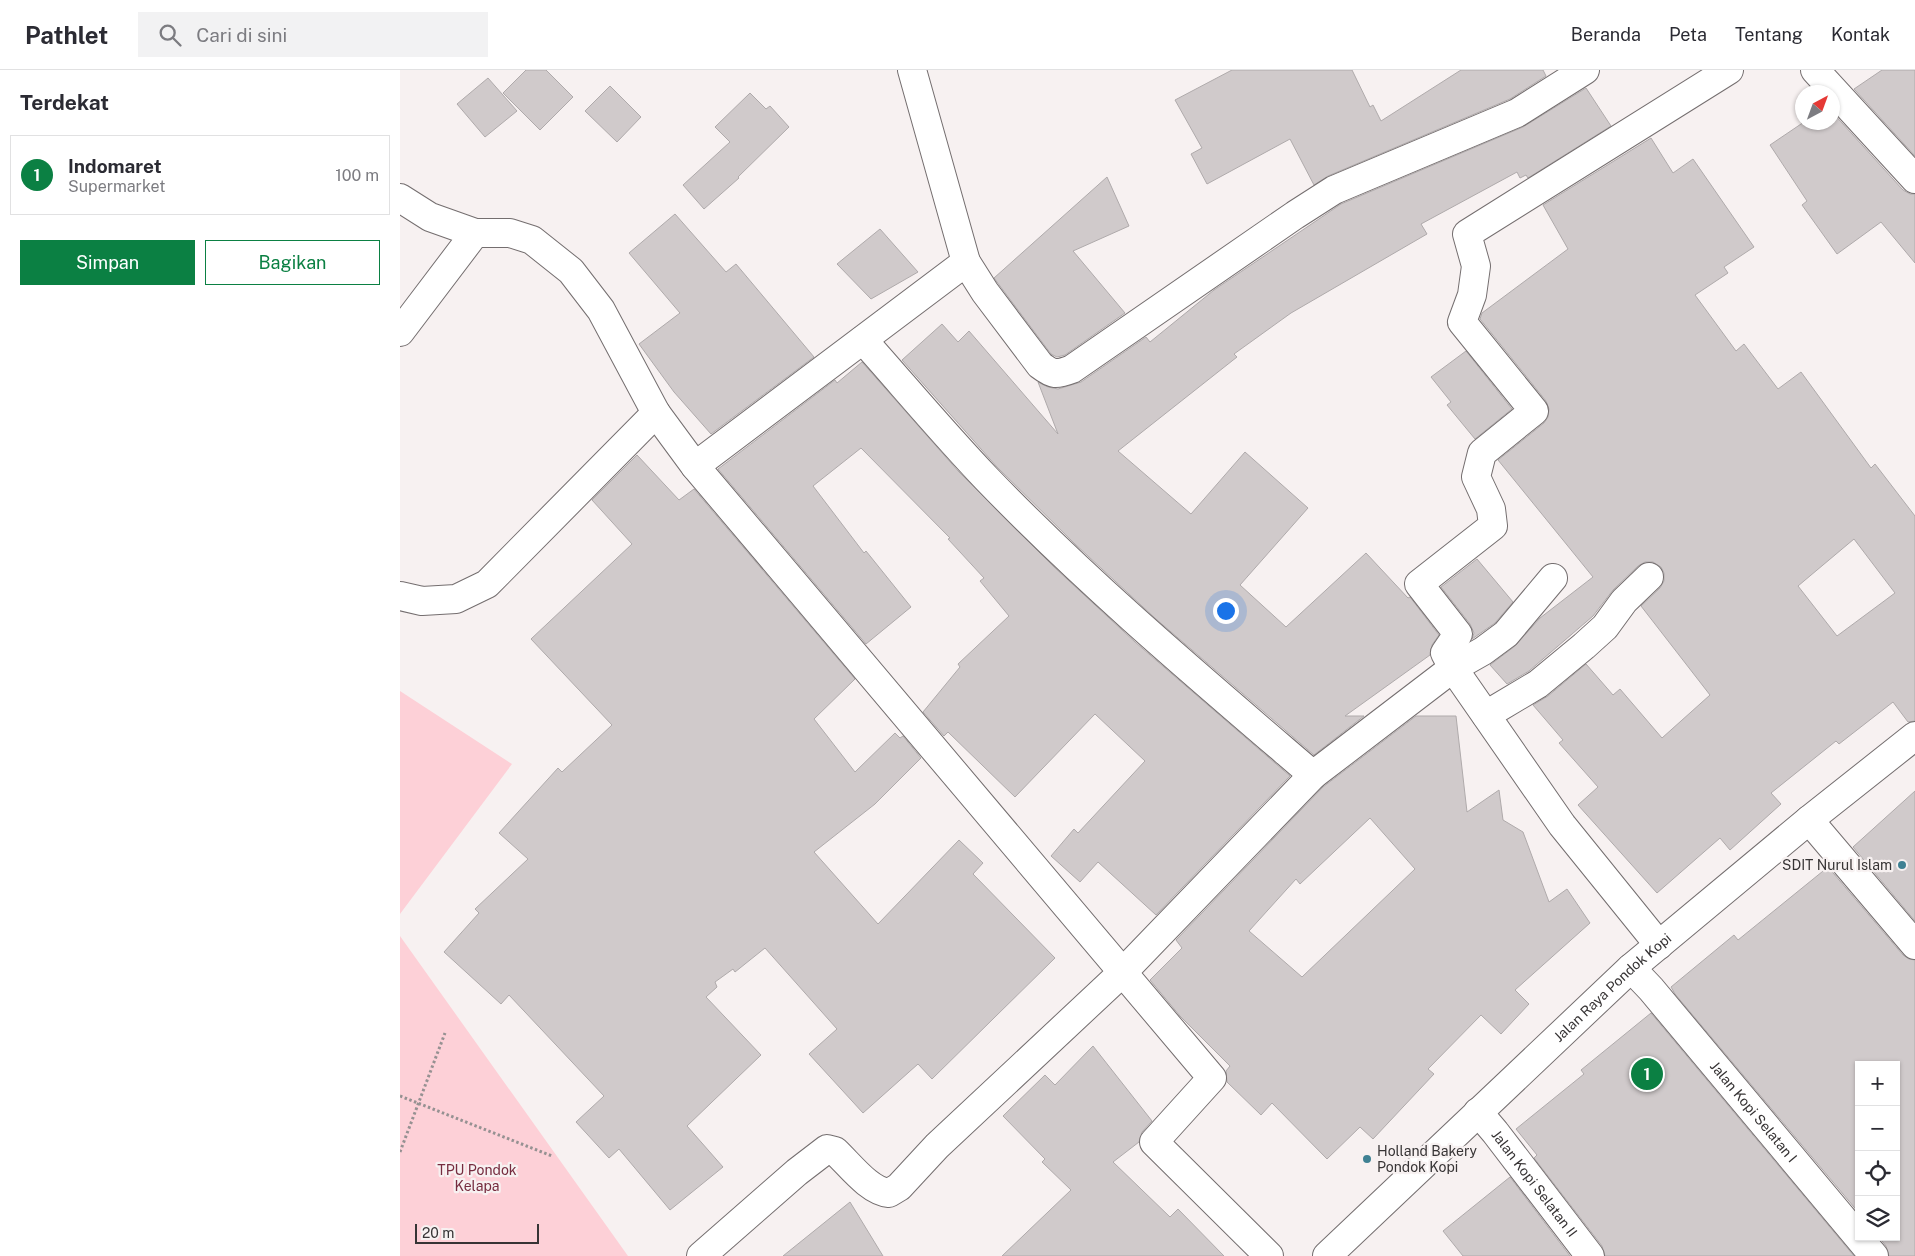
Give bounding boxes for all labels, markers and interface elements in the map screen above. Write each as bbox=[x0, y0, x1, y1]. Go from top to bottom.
search box bbox=[138, 12, 488, 57]
text: Pathlet bbox=[25, 21, 108, 49]
icon: search bbox=[156, 21, 184, 49]
text: Cari di sini bbox=[196, 24, 287, 46]
text: Beranda bbox=[1571, 24, 1641, 45]
text: Peta bbox=[1669, 24, 1707, 45]
text: Tentang bbox=[1735, 24, 1803, 45]
text: Kontak bbox=[1831, 24, 1890, 45]
north arrow bbox=[1795, 85, 1840, 130]
text: Terdekat bbox=[20, 90, 109, 115]
text: Indomaret bbox=[68, 155, 162, 177]
text: 1 bbox=[34, 166, 40, 185]
text: 100 m bbox=[335, 166, 379, 185]
text: Supermarket bbox=[68, 177, 165, 196]
button: Simpan bbox=[20, 240, 195, 285]
button: Bagikan bbox=[205, 240, 380, 285]
your location bbox=[1213, 598, 1239, 624]
place label: SDIT Nurul Islam bbox=[1782, 857, 1892, 873]
marker: SDIT Nurul Islam bbox=[1896, 859, 1908, 871]
street label: Jalan Raya Pondok Kopi bbox=[1550, 930, 1674, 1045]
pin: 1 bbox=[1631, 1055, 1663, 1093]
street label: Jalan Kopi Selatan I bbox=[1707, 1058, 1800, 1165]
map controls bbox=[1855, 1061, 1900, 1241]
button: + bbox=[1855, 1061, 1900, 1106]
button: − bbox=[1855, 1106, 1900, 1151]
street label: Jalan Kopi Selatan II bbox=[1488, 1127, 1580, 1240]
place label: Holland Bakery Pondok Kopi bbox=[1377, 1143, 1478, 1175]
button: locate bbox=[1855, 1151, 1900, 1196]
marker: Holland Bakery Pondok Kopi bbox=[1361, 1153, 1373, 1165]
park label: TPU Pondok Kelapa bbox=[437, 1162, 517, 1194]
button: layers bbox=[1855, 1196, 1900, 1241]
scale bar bbox=[415, 1221, 539, 1244]
text: 20 m bbox=[422, 1225, 454, 1241]

